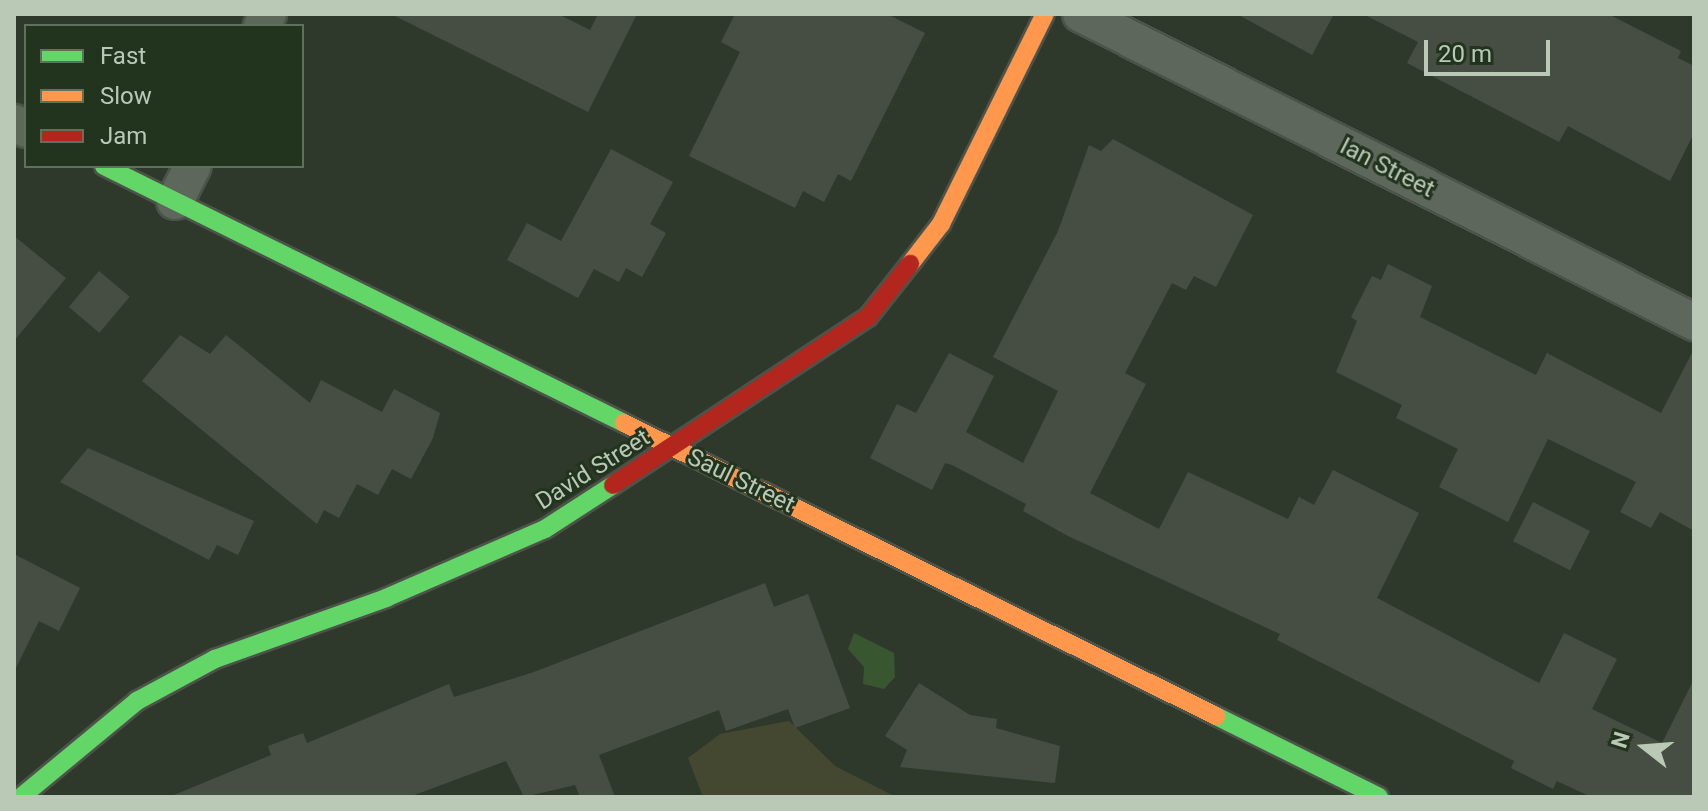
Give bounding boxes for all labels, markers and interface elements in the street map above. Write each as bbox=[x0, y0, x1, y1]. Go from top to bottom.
legend bbox=[24, 24, 304, 168]
scale bar bbox=[1428, 24, 1554, 74]
text: 20 m bbox=[1438, 40, 1492, 68]
text: Fast bbox=[100, 42, 146, 70]
text: Slow bbox=[100, 82, 152, 110]
text: Jam bbox=[100, 122, 147, 150]
street label: Ian Street bbox=[1335, 132, 1439, 204]
street label: David Street bbox=[531, 424, 655, 516]
street label: Saul Street bbox=[683, 443, 799, 519]
north arrow bbox=[1604, 707, 1684, 787]
text: N bbox=[1606, 729, 1635, 751]

